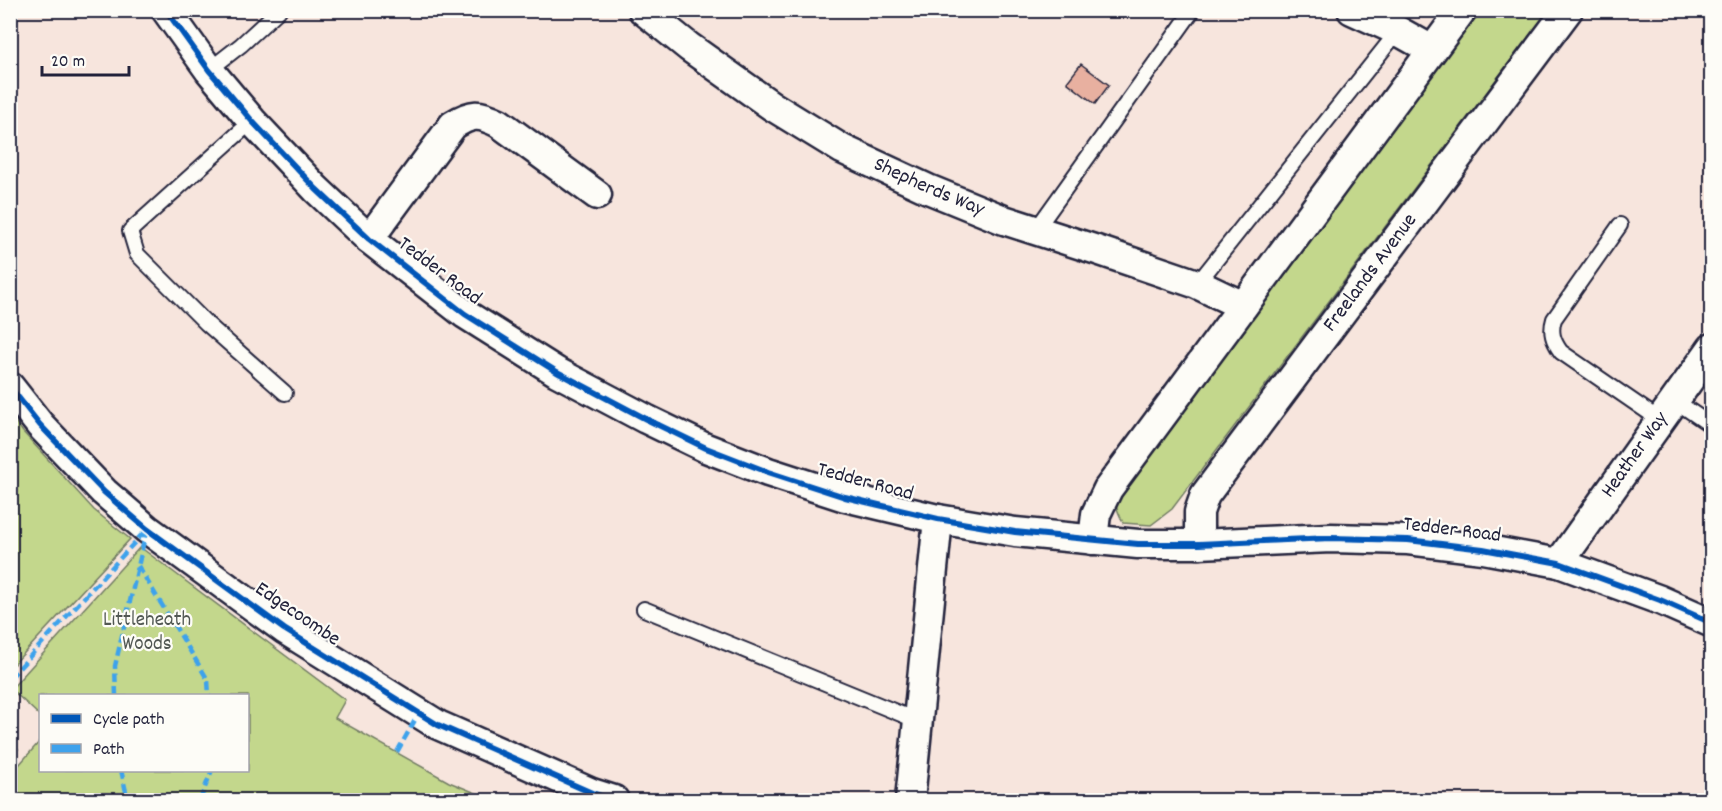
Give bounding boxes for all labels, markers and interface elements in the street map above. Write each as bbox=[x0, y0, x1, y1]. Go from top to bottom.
scale bar bbox=[42, 39, 129, 77]
text: 20 m bbox=[51, 50, 85, 75]
street label: Shepherds Way bbox=[868, 150, 989, 225]
street label: Freelands Avenue bbox=[1317, 208, 1425, 339]
street label: Tedder Road bbox=[391, 230, 487, 314]
street label: Heather Way bbox=[1594, 406, 1677, 505]
street label: Tedder Road bbox=[814, 456, 916, 510]
street label: Tedder Road bbox=[1401, 510, 1503, 552]
street label: Edgecoombe bbox=[248, 575, 346, 655]
park label: Littleheath Woods bbox=[103, 606, 191, 660]
legend bbox=[39, 694, 249, 772]
text: Cycle path bbox=[93, 708, 164, 733]
text: Path bbox=[93, 738, 125, 763]

